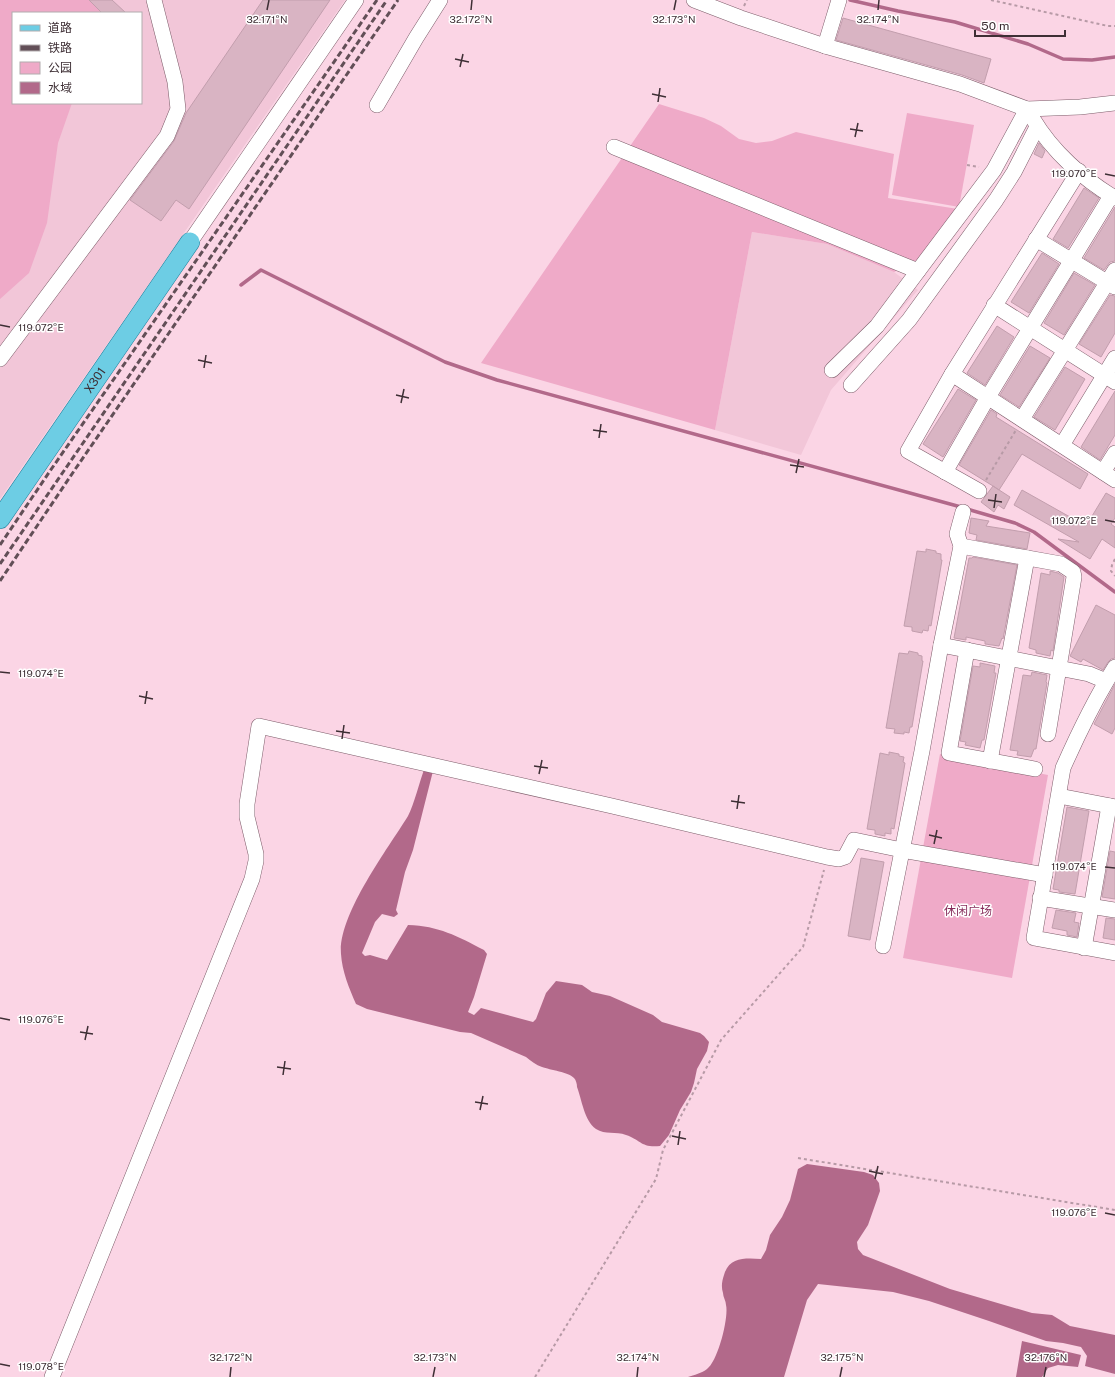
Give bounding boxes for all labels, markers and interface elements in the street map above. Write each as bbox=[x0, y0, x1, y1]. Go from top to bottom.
legend bbox=[12, 12, 142, 104]
scale bar bbox=[975, 12, 1065, 38]
text: 32.171°N bbox=[246, 13, 288, 25]
text: 32.172°N bbox=[450, 13, 492, 25]
text: 32.173°N bbox=[653, 13, 695, 25]
text: 32.174°N bbox=[857, 13, 899, 25]
text: 50 m bbox=[981, 19, 1009, 33]
text: 道路 bbox=[48, 21, 72, 35]
text: 铁路 bbox=[48, 41, 72, 55]
text: 公园 bbox=[48, 61, 72, 75]
text: 水域 bbox=[48, 81, 72, 95]
text: 119.070°E bbox=[1051, 167, 1097, 179]
text: 119.072°E bbox=[18, 321, 64, 333]
street label: X301 bbox=[81, 365, 109, 396]
text: 119.072°E bbox=[1051, 514, 1097, 526]
text: 119.074°E bbox=[18, 667, 64, 679]
text: 119.074°E bbox=[1051, 860, 1097, 872]
park label: 休闲广场 bbox=[944, 904, 992, 918]
text: 119.076°E bbox=[18, 1013, 64, 1025]
text: 119.076°E bbox=[1051, 1206, 1097, 1218]
text: 32.172°N bbox=[210, 1351, 252, 1363]
text: 32.173°N bbox=[414, 1351, 456, 1363]
text: 32.174°N bbox=[617, 1351, 659, 1363]
text: 32.175°N bbox=[820, 1351, 864, 1363]
text: 32.176°N bbox=[1025, 1351, 1067, 1363]
text: 119.078°E bbox=[18, 1360, 64, 1372]

